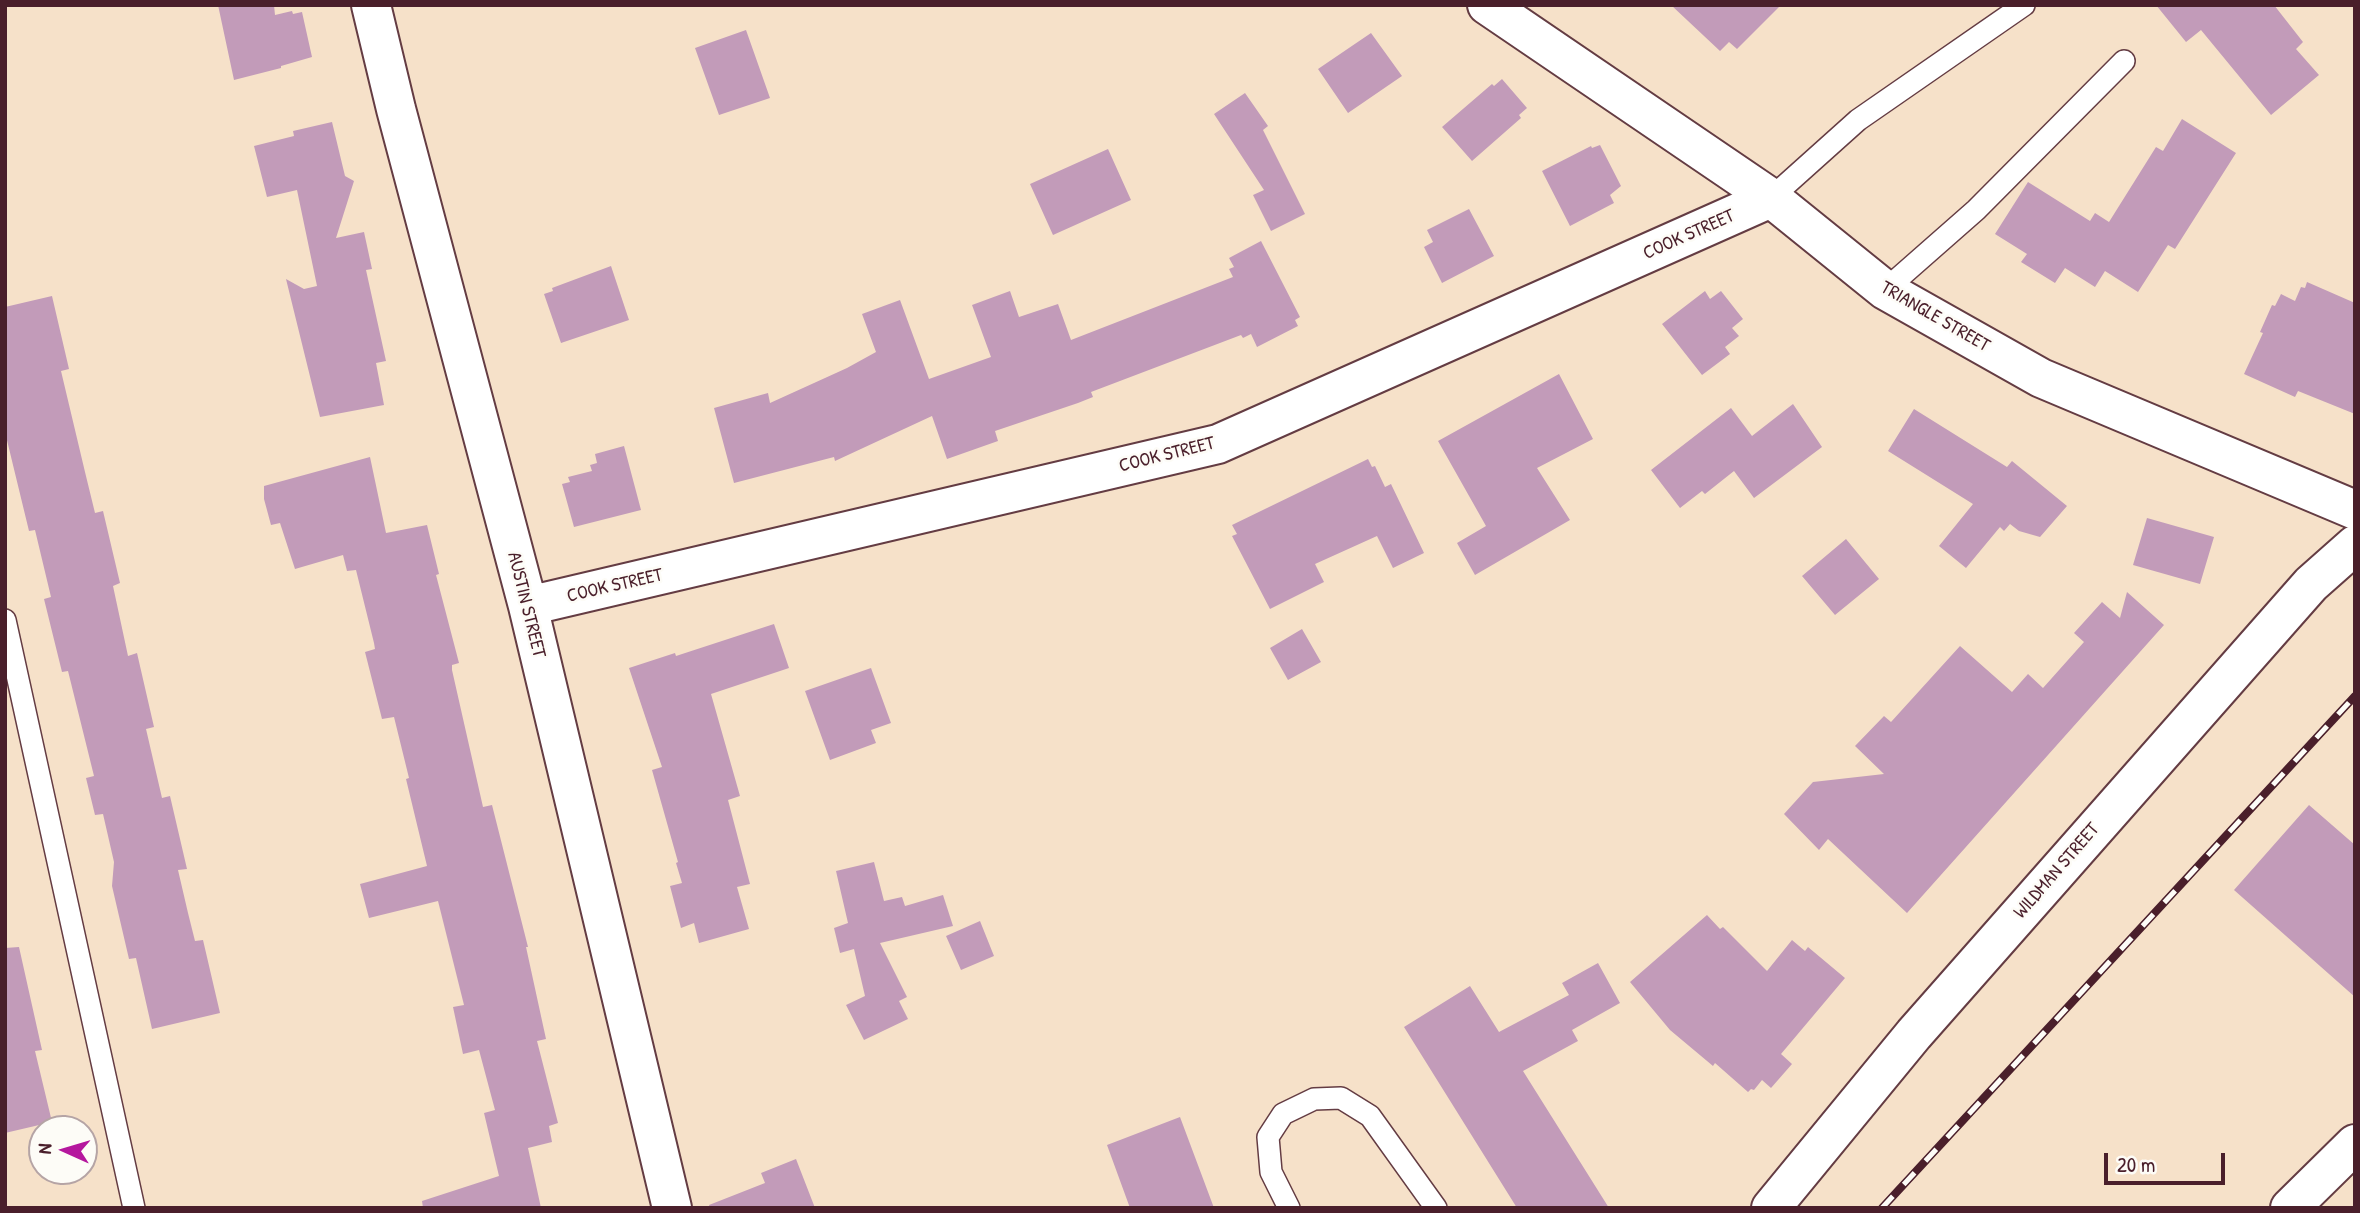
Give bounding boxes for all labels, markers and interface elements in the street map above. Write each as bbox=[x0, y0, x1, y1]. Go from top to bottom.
street label: COOK STREET bbox=[1640, 205, 1738, 265]
street label: TRIANGLE STREET bbox=[1876, 277, 1994, 357]
street label: COOK STREET bbox=[1117, 432, 1217, 478]
street label: AUSTIN STREET bbox=[502, 550, 550, 660]
street label: COOK STREET bbox=[565, 564, 665, 608]
street label: WILDMAN STREET bbox=[2009, 819, 2105, 923]
north arrow bbox=[28, 1115, 98, 1185]
scale bar bbox=[2108, 1140, 2229, 1184]
text: N bbox=[31, 1143, 57, 1155]
text: 20 m bbox=[2117, 1150, 2155, 1179]

